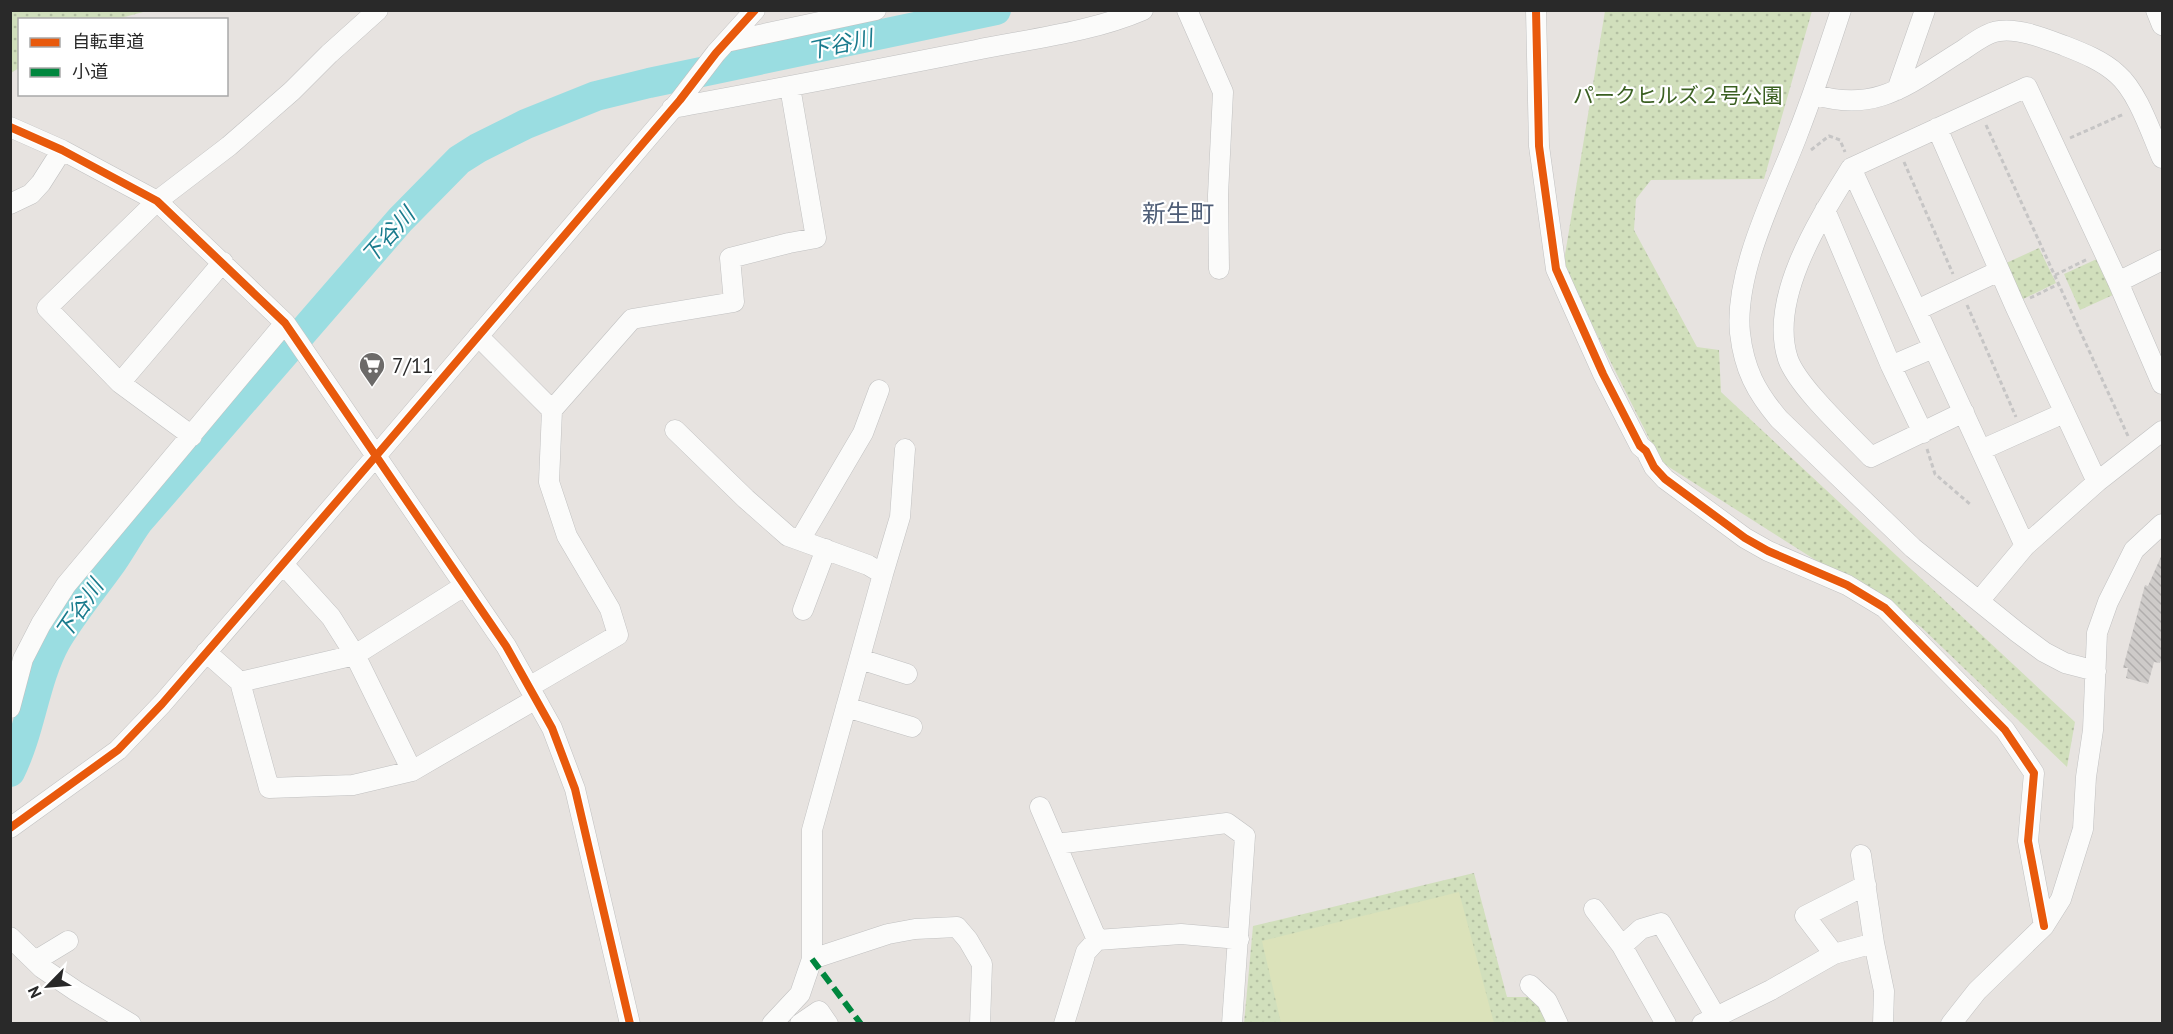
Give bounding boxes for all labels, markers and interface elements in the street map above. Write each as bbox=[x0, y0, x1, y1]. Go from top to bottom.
legend bbox=[18, 18, 228, 96]
water label: 下谷川 bbox=[805, 23, 877, 65]
text: 自転車道 bbox=[72, 30, 144, 53]
text: 小道 bbox=[72, 60, 108, 83]
park label: パークヒルズ２号公園 bbox=[1573, 82, 1783, 109]
district label: 新生町 bbox=[1142, 198, 1214, 229]
water label: 下谷川 bbox=[356, 200, 422, 269]
supermarket icon: 7/11 bbox=[357, 350, 387, 388]
place label: 7/11 bbox=[392, 352, 434, 379]
water label: 下谷川 bbox=[49, 572, 110, 644]
north arrow bbox=[18, 956, 78, 1016]
text: N bbox=[23, 983, 46, 1001]

